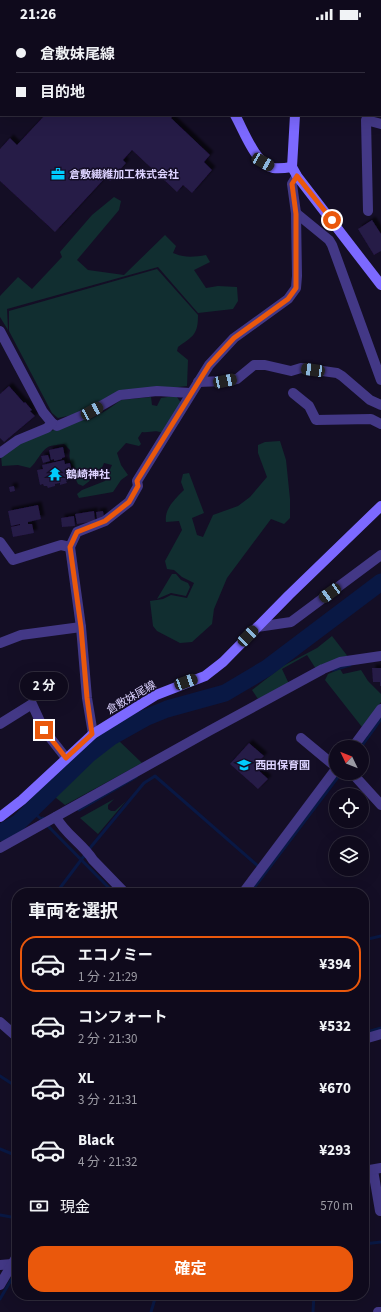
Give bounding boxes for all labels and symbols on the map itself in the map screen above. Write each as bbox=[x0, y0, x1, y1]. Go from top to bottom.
car bbox=[250, 151, 276, 173]
office icon: 倉敷繊維加工株式会社 bbox=[50, 166, 66, 182]
place label: 倉敷繊維加工株式会社 bbox=[69, 167, 179, 182]
route start bbox=[323, 211, 341, 229]
car bbox=[300, 362, 326, 378]
car bbox=[212, 373, 238, 389]
car bbox=[79, 400, 105, 422]
temple icon: 鶴崎神社 bbox=[47, 466, 63, 482]
place label: 鶴崎神社 bbox=[65, 467, 110, 482]
car bbox=[317, 581, 343, 605]
car bbox=[235, 623, 261, 649]
callout: 2 分 bbox=[20, 672, 68, 700]
car bbox=[173, 672, 199, 692]
street label: 倉敷妹尾線 bbox=[104, 677, 159, 718]
route end bbox=[35, 721, 53, 739]
north arrow bbox=[329, 740, 369, 780]
school or university icon: 西田保育園 bbox=[236, 757, 252, 773]
place label: 西田保育園 bbox=[255, 758, 310, 773]

